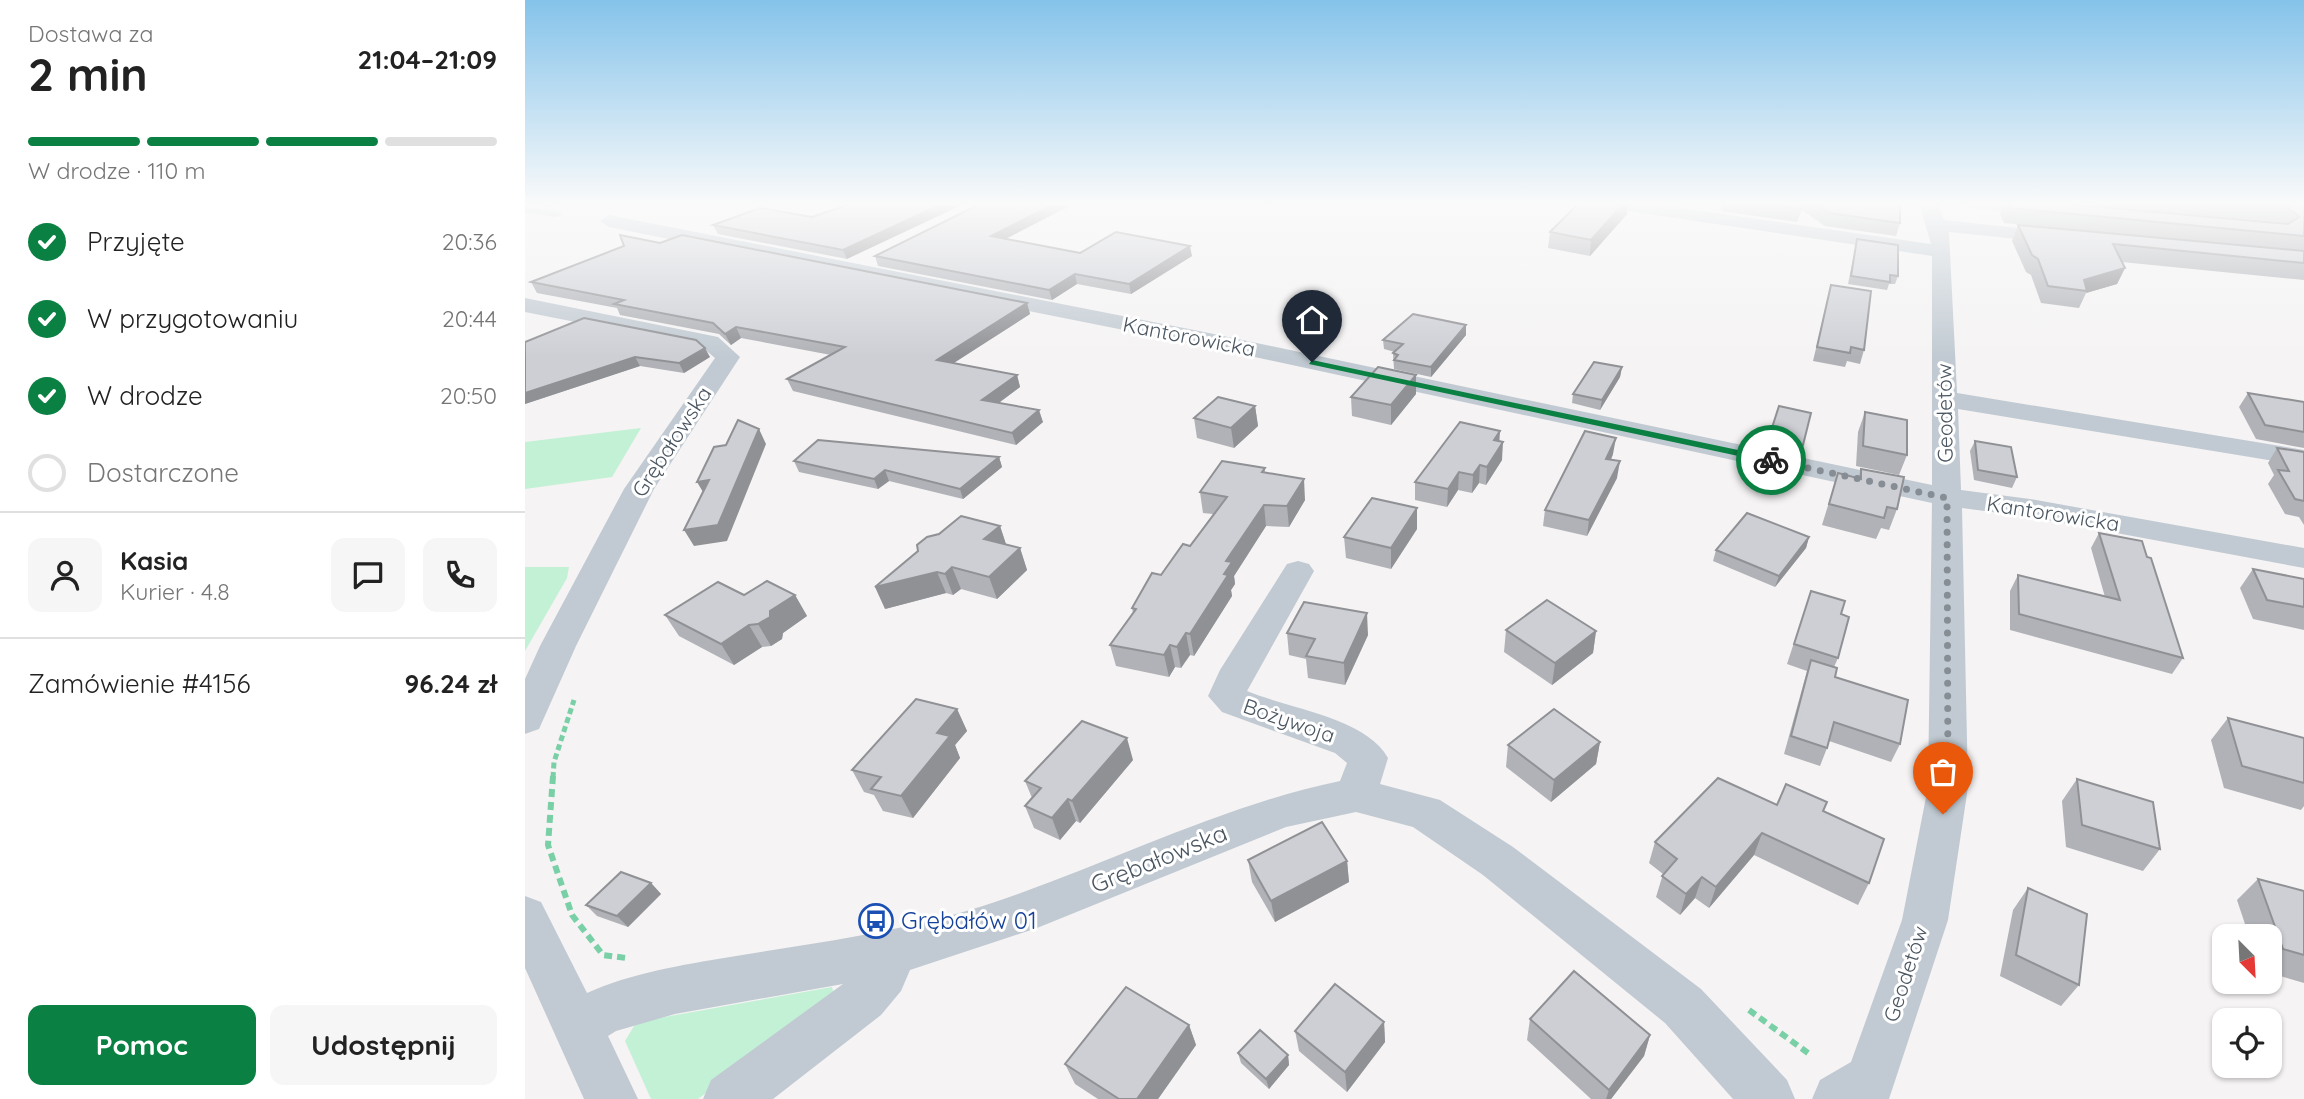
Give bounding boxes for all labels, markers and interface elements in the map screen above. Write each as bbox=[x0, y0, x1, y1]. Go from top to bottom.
text: Dostawa za bbox=[28, 19, 154, 48]
text: 21:04–21:09 bbox=[358, 43, 497, 76]
text: 2 min bbox=[28, 45, 148, 103]
text: W drodze · 110 m bbox=[28, 156, 205, 185]
icon: check bbox=[28, 223, 66, 261]
text: Przyjęte bbox=[87, 225, 185, 258]
text: 20:36 bbox=[442, 227, 497, 256]
pin bbox=[1282, 290, 1342, 362]
icon: check bbox=[28, 300, 66, 338]
icon: home bbox=[1293, 301, 1331, 339]
text: W przygotowaniu bbox=[87, 302, 298, 335]
text: 20:44 bbox=[442, 304, 497, 333]
street label: Kantorowicka bbox=[1121, 310, 1257, 362]
street label: Geodetów bbox=[1930, 363, 1958, 463]
icon: check bbox=[28, 377, 66, 415]
text: W drodze bbox=[87, 379, 203, 412]
text: 20:50 bbox=[440, 381, 497, 410]
street label: Grębałowska bbox=[626, 381, 717, 502]
courier bbox=[1736, 425, 1806, 495]
icon: bike bbox=[1752, 441, 1790, 479]
text: Dostarczone bbox=[87, 456, 239, 489]
street label: Kantorowicka bbox=[1985, 490, 2121, 536]
button: person bbox=[28, 538, 102, 612]
button: chat bbox=[331, 538, 405, 612]
button: phone bbox=[423, 538, 497, 612]
text: Kasia bbox=[120, 544, 188, 577]
text: Kurier · 4.8 bbox=[120, 577, 230, 606]
text: Zamówienie #4156 bbox=[28, 667, 250, 700]
text: 96.24 zł bbox=[404, 667, 497, 700]
street label: Bożywoja bbox=[1240, 692, 1339, 748]
pin bbox=[1913, 742, 1973, 814]
icon: bag bbox=[1924, 753, 1962, 791]
street label: Grębałowska bbox=[1086, 817, 1231, 899]
bus stop icon: Grębałów 01 bbox=[857, 902, 895, 940]
place label: Grębałów 01 bbox=[901, 905, 1037, 935]
street label: Geodetów bbox=[1877, 922, 1933, 1025]
north arrow bbox=[2212, 924, 2282, 994]
map controls bbox=[2212, 924, 2282, 1078]
button: Pomoc bbox=[28, 1005, 256, 1085]
button: Udostępnij bbox=[270, 1005, 497, 1085]
button: locate bbox=[2212, 1008, 2282, 1078]

